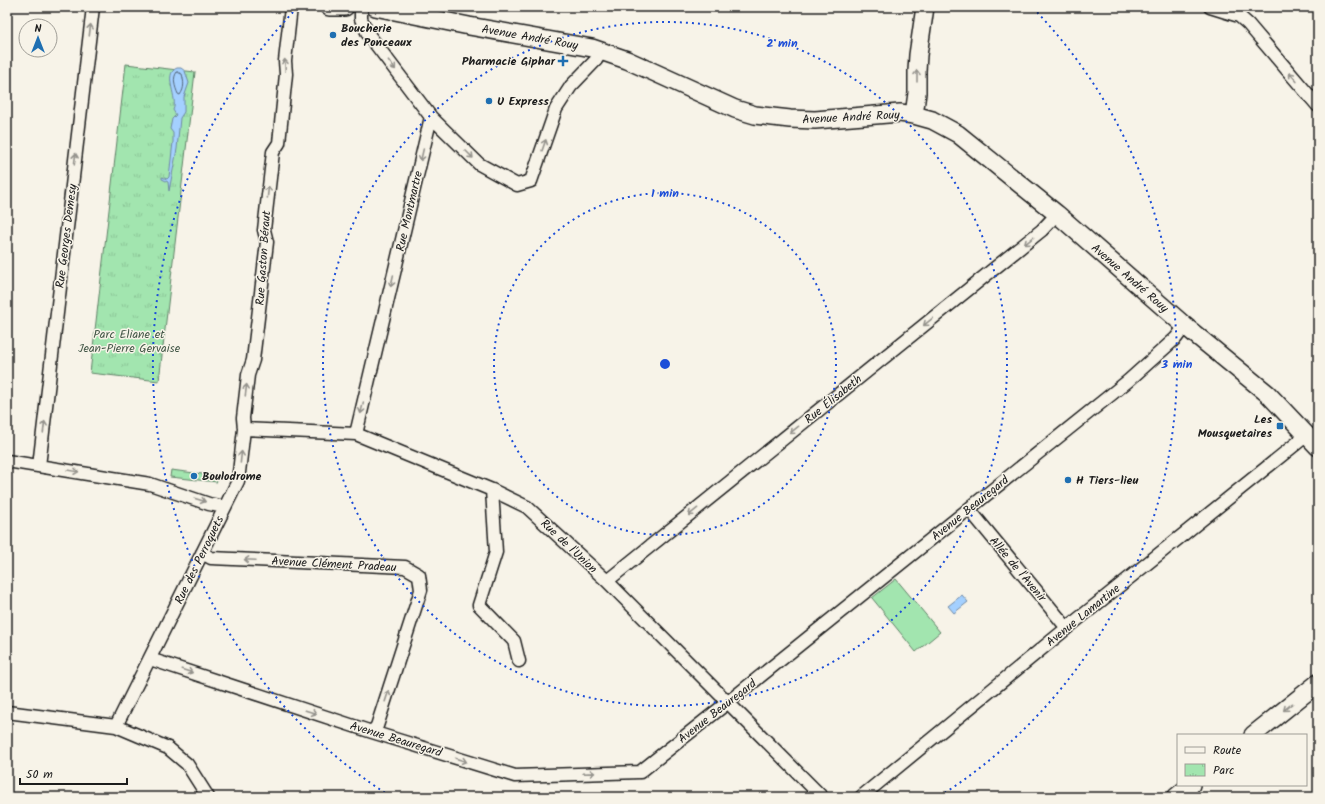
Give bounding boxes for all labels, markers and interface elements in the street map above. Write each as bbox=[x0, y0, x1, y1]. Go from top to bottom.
north arrow bbox=[18, 18, 58, 58]
place label: Boucherie des Ponceaux bbox=[341, 19, 412, 52]
text: N bbox=[35, 20, 42, 38]
street label: Avenue André Rouy bbox=[480, 20, 580, 55]
one-way arrow bbox=[87, 24, 94, 37]
marker: Boucherie des Ponceaux bbox=[328, 30, 338, 40]
text: 2 min bbox=[766, 34, 798, 53]
place label: Pharmacie Giphar bbox=[462, 52, 556, 71]
marker: Pharmacie Giphar bbox=[558, 56, 568, 66]
one-way arrow bbox=[282, 59, 289, 72]
one-way arrow bbox=[387, 59, 396, 70]
one-way arrow bbox=[913, 70, 921, 83]
one-way arrow bbox=[1289, 71, 1297, 82]
place label: U Express bbox=[497, 92, 549, 111]
marker: U Express bbox=[484, 96, 494, 106]
street label: Avenue André Rouy bbox=[802, 105, 901, 130]
one-way arrow bbox=[541, 138, 548, 151]
one-way arrow bbox=[418, 148, 425, 161]
one-way arrow bbox=[464, 149, 474, 159]
one-way arrow bbox=[71, 153, 79, 166]
street label: Rue Montmartre bbox=[391, 168, 428, 253]
street label: Rue Georges Demesy bbox=[51, 182, 82, 289]
text: 1 min bbox=[651, 184, 679, 203]
one-way arrow bbox=[265, 186, 272, 199]
street label: Rue Gaston Béraut bbox=[251, 210, 276, 306]
one-way arrow bbox=[1024, 236, 1035, 245]
street label: Avenue André Rouy bbox=[1087, 239, 1173, 318]
one-way arrow bbox=[388, 274, 396, 287]
one-way arrow bbox=[923, 318, 934, 327]
park label: Parc Eliane et Jean-Pierre Gervaise bbox=[78, 325, 181, 358]
text: 3 min bbox=[1161, 355, 1193, 374]
centre of rings bbox=[658, 357, 672, 371]
street label: Rue Élisabeth bbox=[800, 370, 866, 429]
one-way arrow bbox=[242, 384, 250, 397]
one-way arrow bbox=[358, 401, 366, 414]
place label: Les Mousquetaires bbox=[1198, 410, 1272, 443]
one-way arrow bbox=[40, 421, 47, 434]
marker: Les Mousquetaires bbox=[1275, 421, 1285, 431]
one-way arrow bbox=[789, 426, 800, 435]
one-way arrow bbox=[237, 451, 244, 464]
one-way arrow bbox=[66, 467, 79, 475]
place label: Boulodrome bbox=[202, 467, 262, 486]
street label: Avenue Beauregard bbox=[927, 470, 1014, 546]
marker: Boulodrome bbox=[189, 471, 199, 481]
place label: H Tiers-lieu bbox=[1076, 471, 1138, 490]
marker: H Tiers-lieu bbox=[1063, 475, 1073, 485]
one-way arrow bbox=[193, 497, 205, 505]
one-way arrow bbox=[688, 507, 699, 516]
street label: Rue des Perroquets bbox=[170, 513, 229, 608]
street label: Rue de l'Union bbox=[536, 515, 602, 578]
street label: Allée de l'Avenir bbox=[984, 532, 1051, 607]
street label: Avenue Clément Pradeau bbox=[271, 552, 397, 577]
one-way arrow bbox=[244, 556, 257, 564]
street label: Avenue Lamartine bbox=[1042, 579, 1125, 651]
one-way arrow bbox=[181, 668, 193, 676]
street label: Avenue Beauregard bbox=[674, 674, 761, 748]
one-way arrow bbox=[383, 691, 391, 703]
one-way arrow bbox=[1282, 703, 1293, 712]
one-way arrow bbox=[304, 709, 317, 716]
street label: Avenue Beauregard bbox=[348, 716, 445, 763]
legend bbox=[1177, 734, 1307, 786]
text: Route bbox=[1213, 741, 1242, 760]
one-way arrow bbox=[455, 756, 467, 764]
scale bar bbox=[20, 760, 127, 786]
text: Parc bbox=[1213, 761, 1234, 780]
text: 50 m bbox=[26, 765, 53, 784]
one-way arrow bbox=[582, 770, 595, 777]

